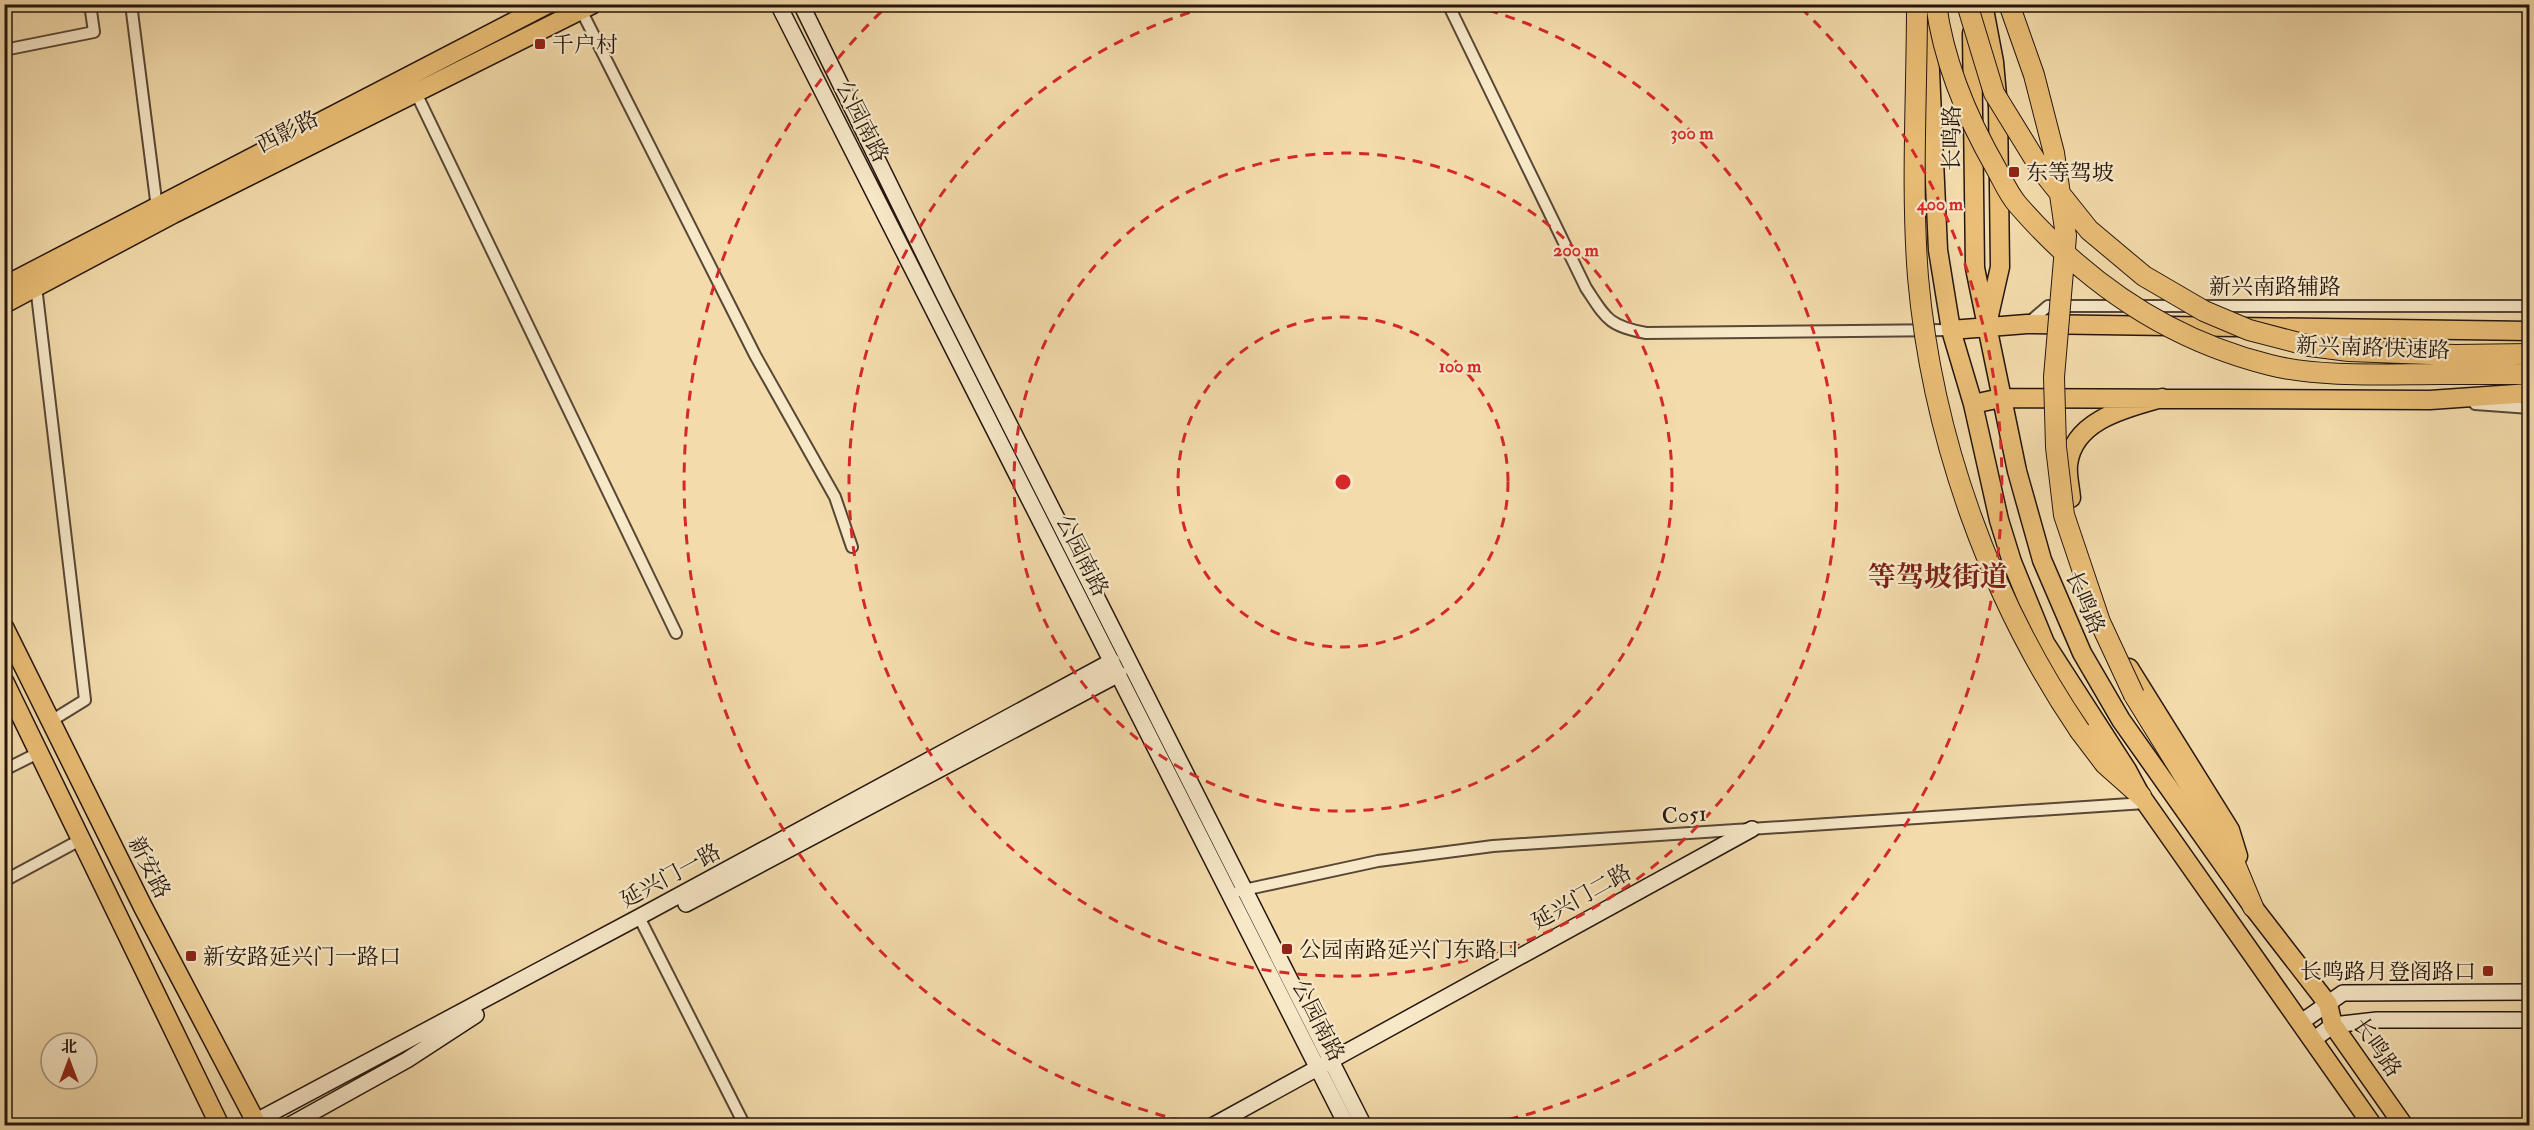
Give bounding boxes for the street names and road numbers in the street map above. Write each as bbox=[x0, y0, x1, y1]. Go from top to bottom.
street label: 公园南路 bbox=[830, 76, 895, 167]
street label: 西影路 bbox=[252, 104, 323, 159]
street label: 长鸣路 bbox=[1938, 105, 1966, 171]
street label: 新兴南路辅路 bbox=[2209, 273, 2341, 301]
street label: 新兴南路快速路 bbox=[2296, 331, 2450, 365]
street label: 公园南路 bbox=[1050, 510, 1115, 601]
street label: 长鸣路 bbox=[2059, 567, 2111, 638]
street label: C051 bbox=[1661, 799, 1707, 831]
street label: 新安路 bbox=[122, 832, 177, 903]
street label: 延兴门一路 bbox=[615, 838, 726, 914]
street label: 延兴门二路 bbox=[1527, 858, 1636, 936]
street label: 公园南路 bbox=[1286, 975, 1351, 1066]
street label: 长鸣路 bbox=[2347, 1013, 2408, 1083]

